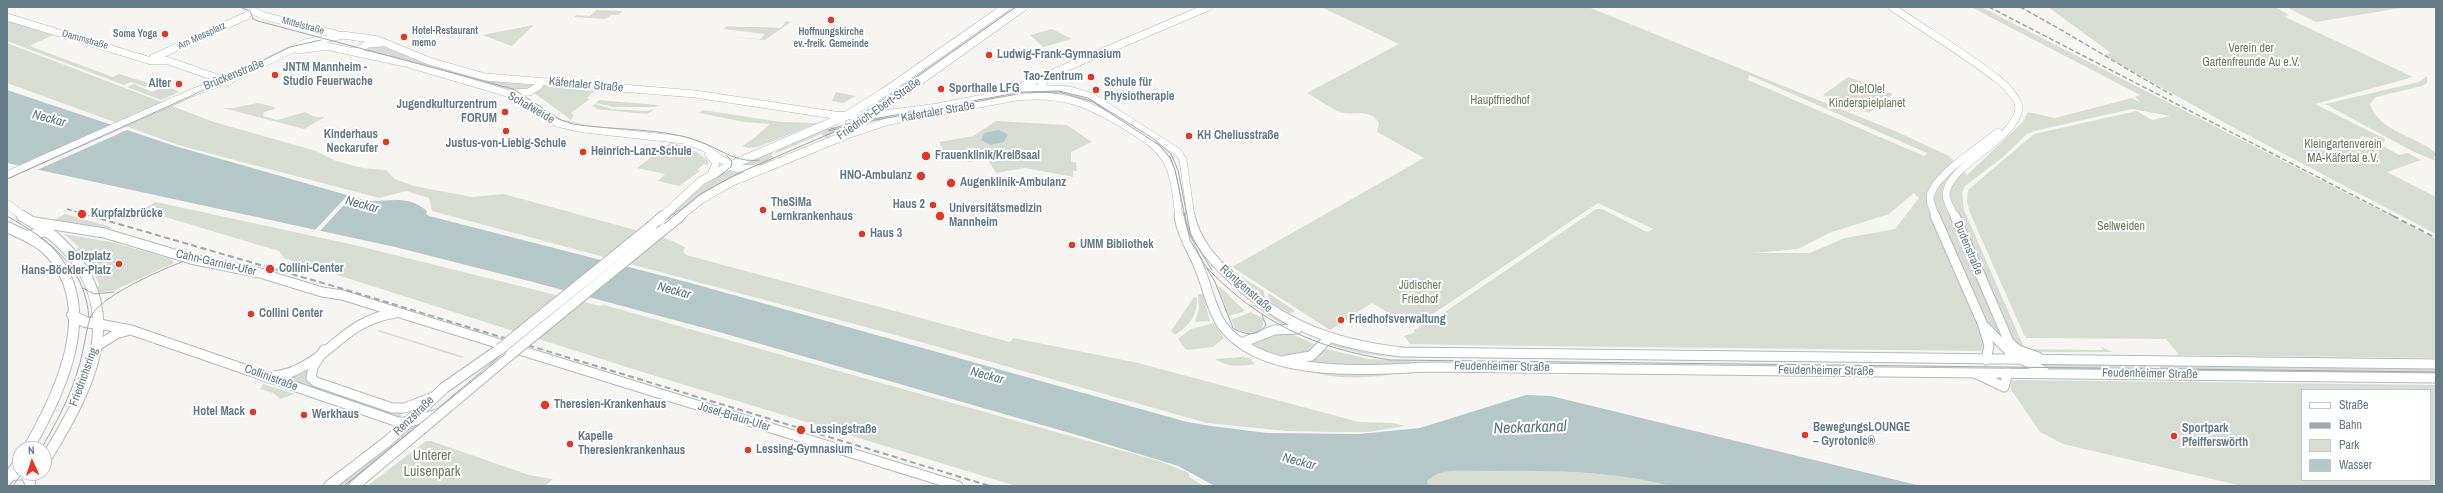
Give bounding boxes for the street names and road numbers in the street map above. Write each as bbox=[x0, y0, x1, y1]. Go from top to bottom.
street label: Mittelstraße bbox=[281, 15, 325, 37]
street label: Am Messplatz bbox=[176, 20, 228, 52]
street label: Dammstraße bbox=[61, 28, 109, 52]
street label: Brückenstraße bbox=[202, 56, 266, 94]
street label: Käfertaler Straße bbox=[548, 75, 624, 95]
street label: Friedrich-Ebert-Straße bbox=[834, 75, 924, 143]
street label: Schafweide bbox=[505, 89, 557, 127]
street label: Käfertaler Straße bbox=[900, 98, 976, 126]
street label: Dudenstraße bbox=[1950, 219, 1986, 277]
street label: Cahn-Garnier-Ufer bbox=[174, 247, 258, 279]
street label: Röntgenstraße bbox=[1217, 262, 1275, 316]
street label: Friedrichsring bbox=[67, 346, 101, 408]
street label: Feudenheimer Straße bbox=[1454, 359, 1550, 375]
street label: Collinistraße bbox=[242, 362, 300, 394]
street label: Feudenheimer Straße bbox=[1778, 363, 1874, 379]
street label: Feudenheimer Straße bbox=[2102, 366, 2198, 382]
street label: Renzstraße bbox=[391, 393, 437, 439]
street label: Josef-Braun-Ufer bbox=[696, 399, 772, 435]

